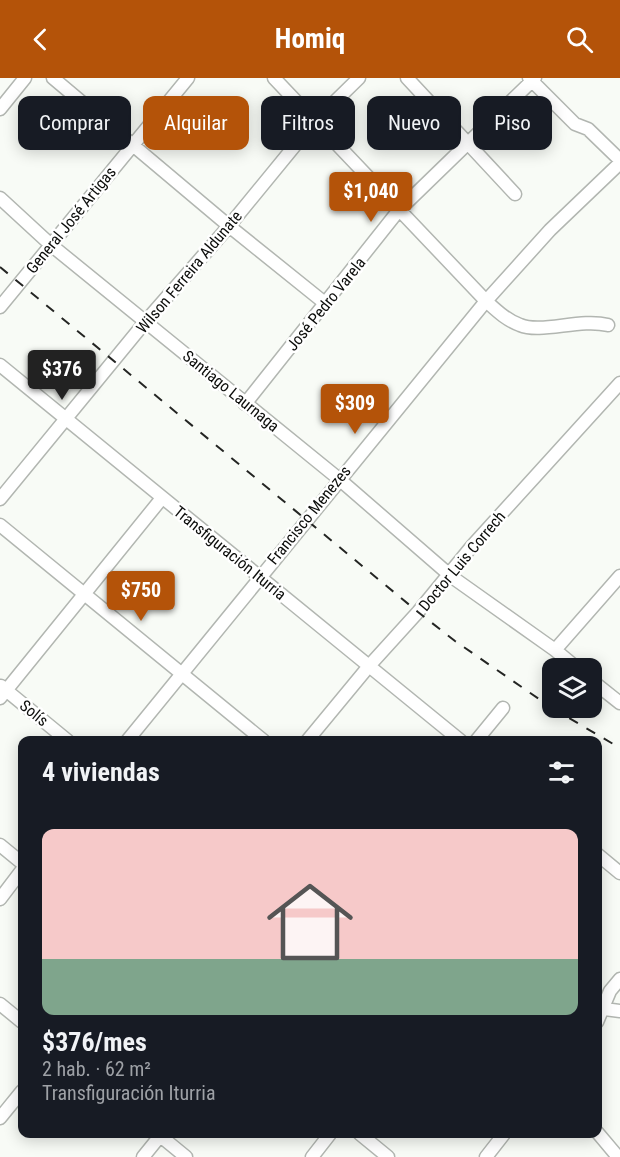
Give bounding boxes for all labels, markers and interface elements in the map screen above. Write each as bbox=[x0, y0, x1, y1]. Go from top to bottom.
icon: back bbox=[24, 23, 57, 56]
text: Homiq bbox=[275, 23, 345, 55]
icon: search bbox=[563, 23, 596, 56]
chip: Comprar bbox=[18, 96, 131, 150]
chip: Alquilar bbox=[143, 96, 249, 150]
chip: Filtros bbox=[261, 96, 355, 150]
chip: Nuevo bbox=[367, 96, 461, 150]
chip: Piso bbox=[473, 96, 552, 150]
street label: General José Artigas bbox=[22, 163, 120, 277]
pin: $1,040 bbox=[322, 172, 420, 223]
text: $1,040 bbox=[343, 179, 399, 203]
street label: Wilson Ferreira Aldunate bbox=[132, 207, 246, 337]
street label: José Pedro Varela bbox=[283, 253, 369, 355]
street label: Santiago Laurnaga bbox=[179, 346, 283, 436]
pin: $376 bbox=[26, 350, 98, 401]
text: $376 bbox=[42, 357, 82, 381]
pin: $309 bbox=[319, 384, 391, 435]
text: $309 bbox=[335, 391, 375, 415]
street label: Francisco Menezes bbox=[263, 462, 355, 568]
street label: Transfiguración Iturria bbox=[170, 502, 290, 604]
street label: Doctor Luis Correch bbox=[415, 507, 509, 615]
pin: $750 bbox=[105, 571, 177, 622]
text: $750 bbox=[121, 578, 161, 602]
map controls bbox=[542, 658, 602, 718]
button: layers bbox=[542, 658, 602, 718]
street label: Solís bbox=[16, 696, 52, 730]
icon: filters bbox=[545, 756, 578, 789]
text: 4 viviendas bbox=[42, 757, 160, 787]
icon: home bbox=[256, 868, 364, 976]
text: $376/mes bbox=[42, 1027, 147, 1057]
text: 2 hab. · 62 m² bbox=[42, 1057, 151, 1081]
text: Transfiguración Iturria bbox=[42, 1081, 215, 1105]

